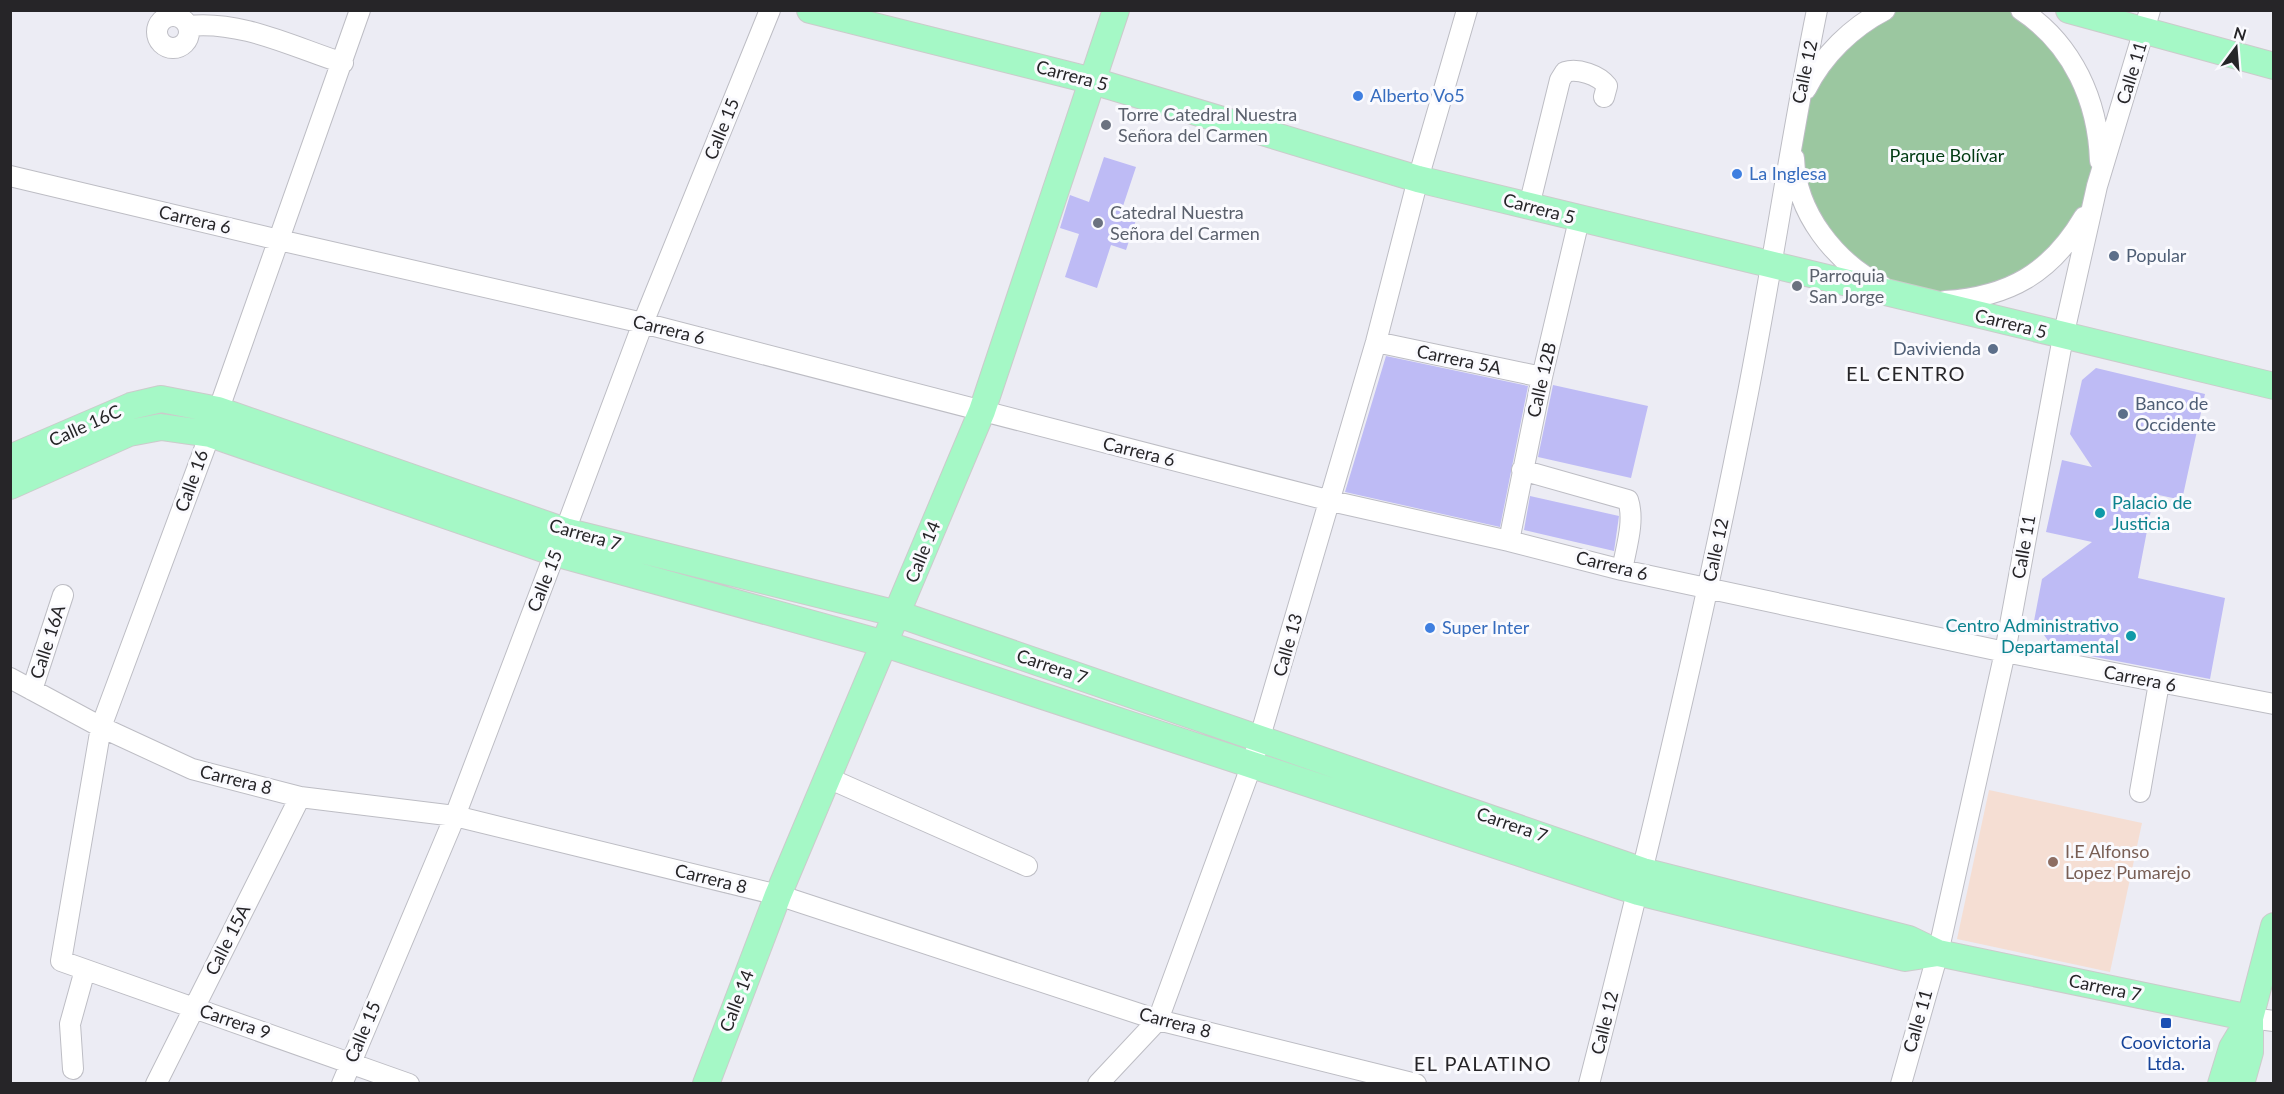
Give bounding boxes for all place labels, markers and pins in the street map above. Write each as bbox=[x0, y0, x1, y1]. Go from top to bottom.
place label: Alberto Vo5 bbox=[1370, 84, 1465, 106]
marker: Alberto Vo5 bbox=[1351, 89, 1365, 103]
place label: Torre Catedral Nuestra Señora del Carmen bbox=[1118, 103, 1297, 146]
marker: Torre Catedral Nuestra Señora del Carmen bbox=[1099, 118, 1113, 132]
place label: La Inglesa bbox=[1749, 162, 1827, 184]
marker: La Inglesa bbox=[1730, 167, 1744, 181]
place label: Catedral Nuestra Señora del Carmen bbox=[1110, 201, 1260, 244]
marker: Catedral Nuestra Señora del Carmen bbox=[1091, 216, 1105, 230]
place label: Popular bbox=[2126, 244, 2187, 266]
marker: Popular bbox=[2107, 249, 2121, 263]
place label: Parroquia San Jorge bbox=[1809, 264, 1885, 307]
marker: Parroquia San Jorge bbox=[1790, 279, 1804, 293]
place label: Davivienda bbox=[1893, 337, 1981, 359]
marker: Davivienda bbox=[1986, 342, 2000, 356]
place label: Banco de Occidente bbox=[2135, 392, 2216, 435]
marker: Banco de Occidente bbox=[2116, 407, 2130, 421]
place label: Palacio de Justicia bbox=[2112, 491, 2192, 534]
marker: Palacio de Justicia bbox=[2093, 506, 2107, 520]
place label: Centro Administrativo Departamental bbox=[1946, 614, 2119, 657]
place label: Super Inter bbox=[1442, 616, 1530, 638]
marker: Super Inter bbox=[1423, 621, 1437, 635]
marker: Centro Administrativo Departamental bbox=[2124, 629, 2138, 643]
place label: I.E Alfonso Lopez Pumarejo bbox=[2065, 840, 2191, 883]
marker: I.E Alfonso Lopez Pumarejo bbox=[2046, 855, 2060, 869]
marker: Coovictoria Ltda. bbox=[2159, 1016, 2173, 1030]
place label: Coovictoria Ltda. bbox=[2121, 1031, 2211, 1074]

